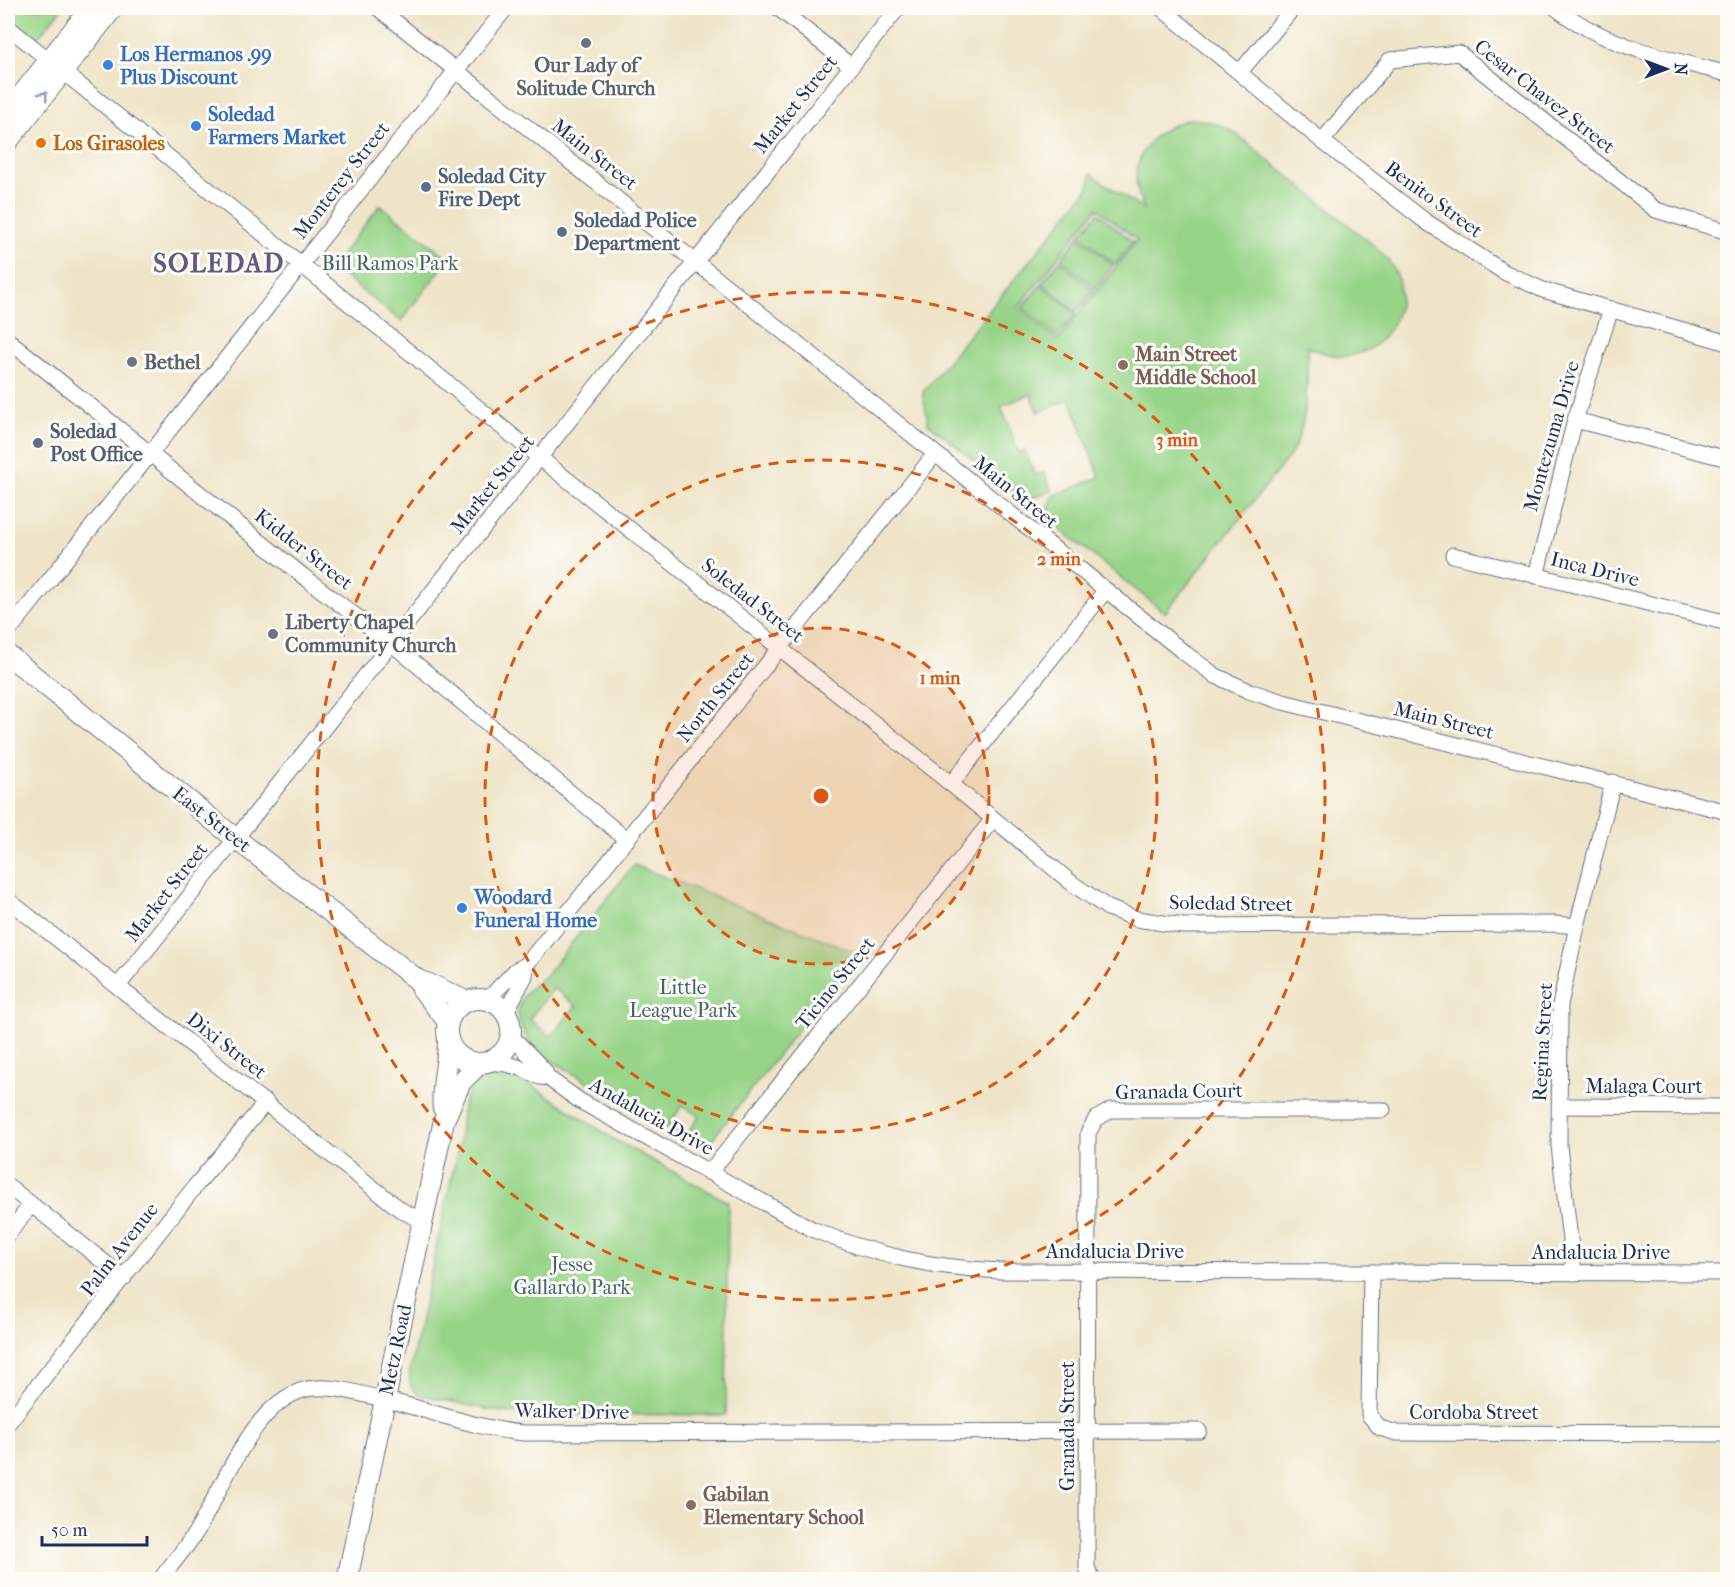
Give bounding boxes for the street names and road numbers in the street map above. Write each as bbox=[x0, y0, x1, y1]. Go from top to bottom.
street label: Cesar Chavez Street bbox=[1470, 34, 1619, 158]
street label: Market Street bbox=[749, 50, 842, 158]
street label: Main Street bbox=[547, 114, 642, 195]
street label: Monterey Street bbox=[289, 117, 394, 243]
street label: Benito Street bbox=[1381, 156, 1487, 242]
street label: Montezuma Drive bbox=[1519, 358, 1584, 514]
street label: Market Street bbox=[446, 430, 539, 538]
street label: Main Street bbox=[969, 451, 1063, 533]
street label: Kidder Street bbox=[250, 504, 357, 595]
street label: Inca Drive bbox=[1548, 547, 1642, 592]
street label: Soledad Street bbox=[697, 553, 809, 648]
street label: North Street bbox=[672, 648, 759, 747]
street label: Main Street bbox=[1392, 697, 1496, 744]
street label: East Street bbox=[168, 782, 255, 857]
street label: Market Street bbox=[120, 838, 212, 947]
street label: Soledad Street bbox=[1169, 891, 1293, 916]
street label: Ticino Street bbox=[791, 932, 880, 1034]
street label: Regina Street bbox=[1528, 982, 1557, 1102]
street label: Dixi Street bbox=[182, 1007, 271, 1084]
street label: Andalucia Drive bbox=[585, 1072, 718, 1160]
street label: Malaga Court bbox=[1585, 1075, 1703, 1098]
street label: Granada Court bbox=[1115, 1079, 1243, 1104]
street label: Palm Avenue bbox=[76, 1198, 163, 1301]
street label: Andalucia Drive bbox=[1045, 1240, 1184, 1263]
street label: Andalucia Drive bbox=[1531, 1241, 1670, 1264]
street label: Metz Road bbox=[375, 1301, 417, 1398]
street label: Granada Street bbox=[1056, 1361, 1079, 1491]
street label: Walker Drive bbox=[514, 1399, 630, 1424]
street label: Cordoba Street bbox=[1409, 1401, 1539, 1424]

